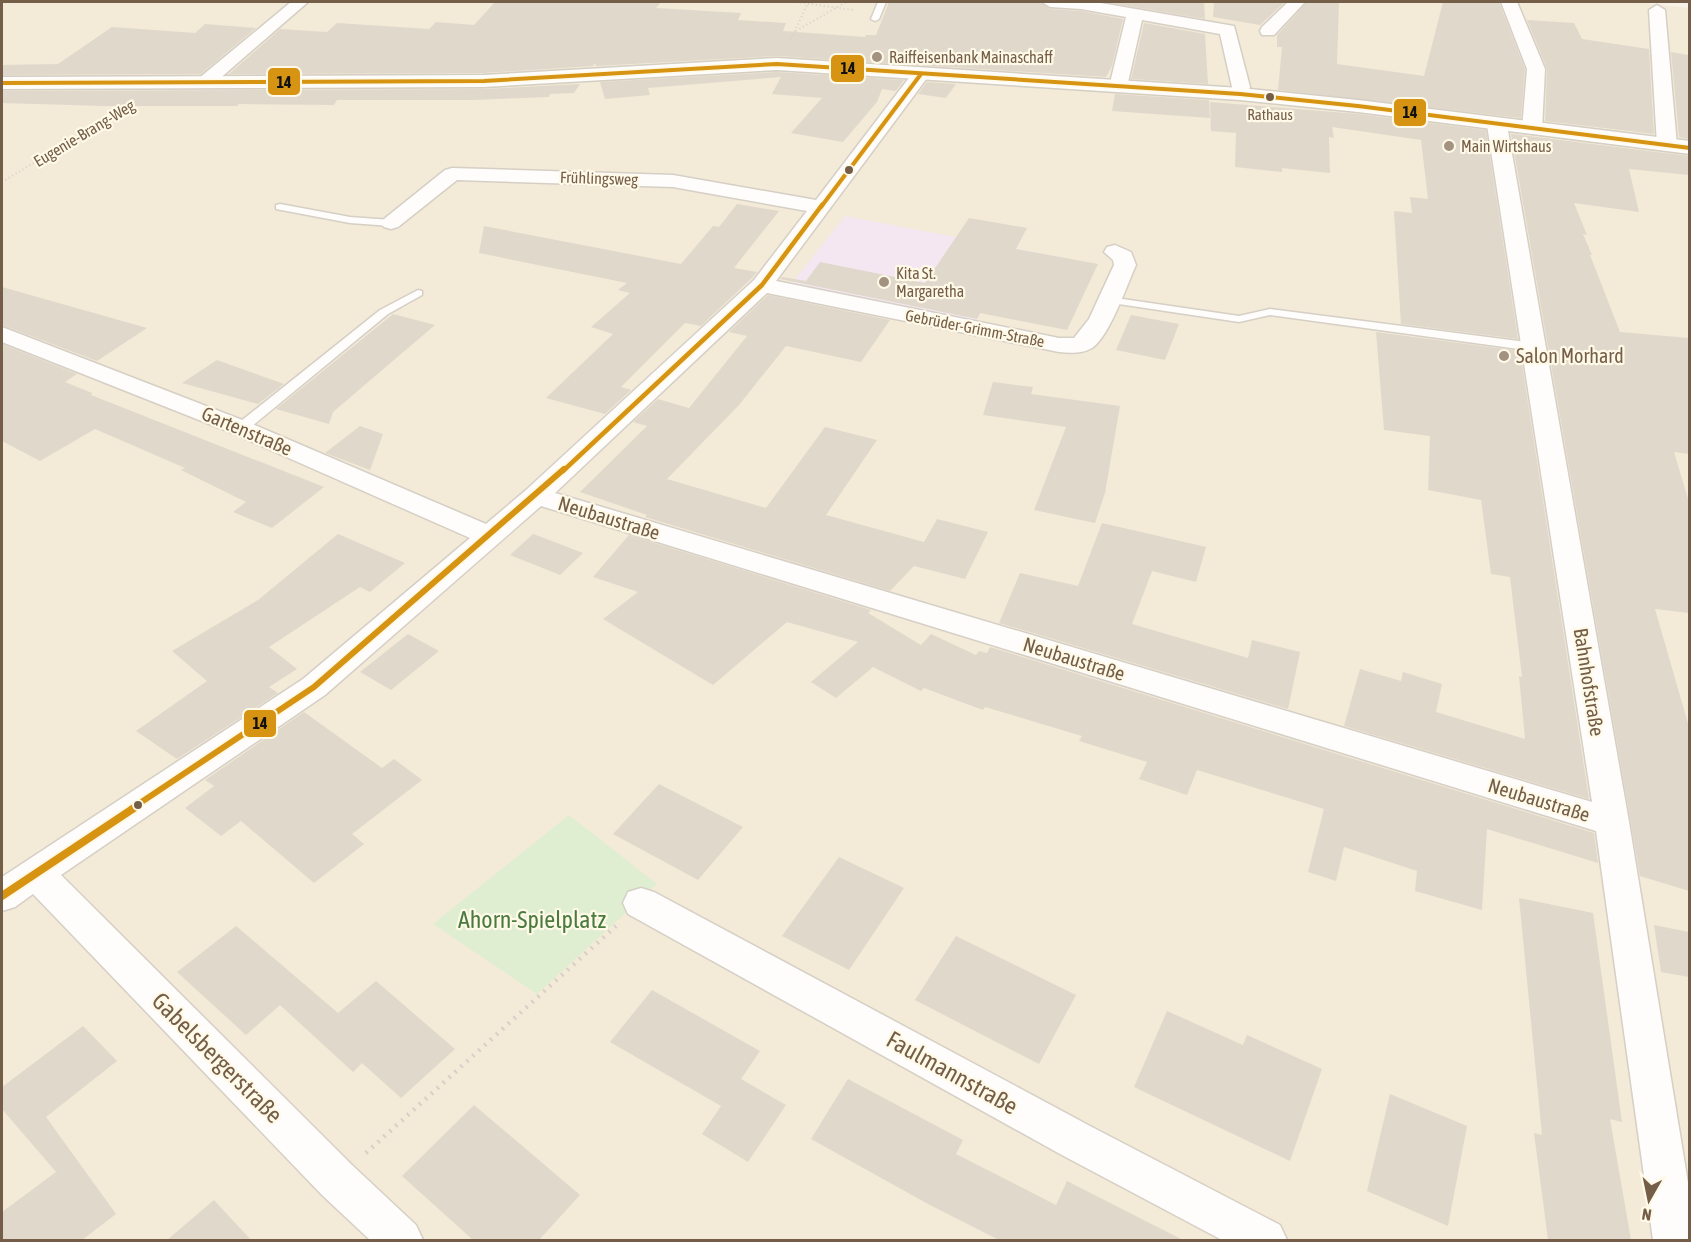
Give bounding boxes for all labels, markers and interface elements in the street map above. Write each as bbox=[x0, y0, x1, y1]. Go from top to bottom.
place label: Raiffeisenbank Mainaschaff bbox=[889, 48, 1053, 66]
marker: Raiffeisenbank Mainaschaff bbox=[870, 50, 884, 64]
line badge: 14 bbox=[830, 54, 865, 83]
text: 14 bbox=[840, 59, 856, 77]
line badge: 14 bbox=[267, 67, 301, 96]
text: 14 bbox=[276, 73, 292, 91]
marker: Rathaus bbox=[1264, 91, 1276, 103]
street label: Eugenie-Brang-Weg bbox=[30, 96, 138, 171]
line badge: 14 bbox=[1393, 98, 1427, 127]
text: 14 bbox=[1402, 103, 1418, 121]
place label: Rathaus bbox=[1247, 106, 1293, 123]
place label: Main Wirtshaus bbox=[1461, 137, 1552, 155]
marker: Main Wirtshaus bbox=[1442, 139, 1456, 153]
unlabelled marker bbox=[843, 164, 855, 176]
street label: Frühlingsweg bbox=[560, 168, 638, 189]
place label: Kita St. Margaretha bbox=[896, 264, 964, 301]
marker: Kita St. Margaretha bbox=[877, 275, 891, 289]
street label: Gebrüder-Grimm-Straße bbox=[904, 306, 1046, 350]
place label: Salon Morhard bbox=[1516, 344, 1624, 367]
marker: Salon Morhard bbox=[1497, 349, 1511, 363]
street label: Gartenstraße bbox=[198, 401, 296, 460]
street label: Neubaustraße bbox=[556, 491, 663, 544]
street label: Bahnhofstraße bbox=[1570, 626, 1609, 738]
street label: Neubaustraße bbox=[1021, 632, 1128, 685]
line badge: 14 bbox=[243, 709, 277, 738]
text: 14 bbox=[252, 714, 268, 732]
street label: Neubaustraße bbox=[1486, 773, 1593, 826]
unlabelled marker bbox=[132, 799, 144, 811]
park label: Ahorn-Spielplatz bbox=[458, 906, 606, 933]
street label: Gabelsbergerstraße bbox=[147, 987, 288, 1128]
street label: Faulmannstraße bbox=[882, 1026, 1022, 1120]
north arrow bbox=[1619, 1170, 1679, 1230]
text: N bbox=[1641, 1205, 1653, 1224]

